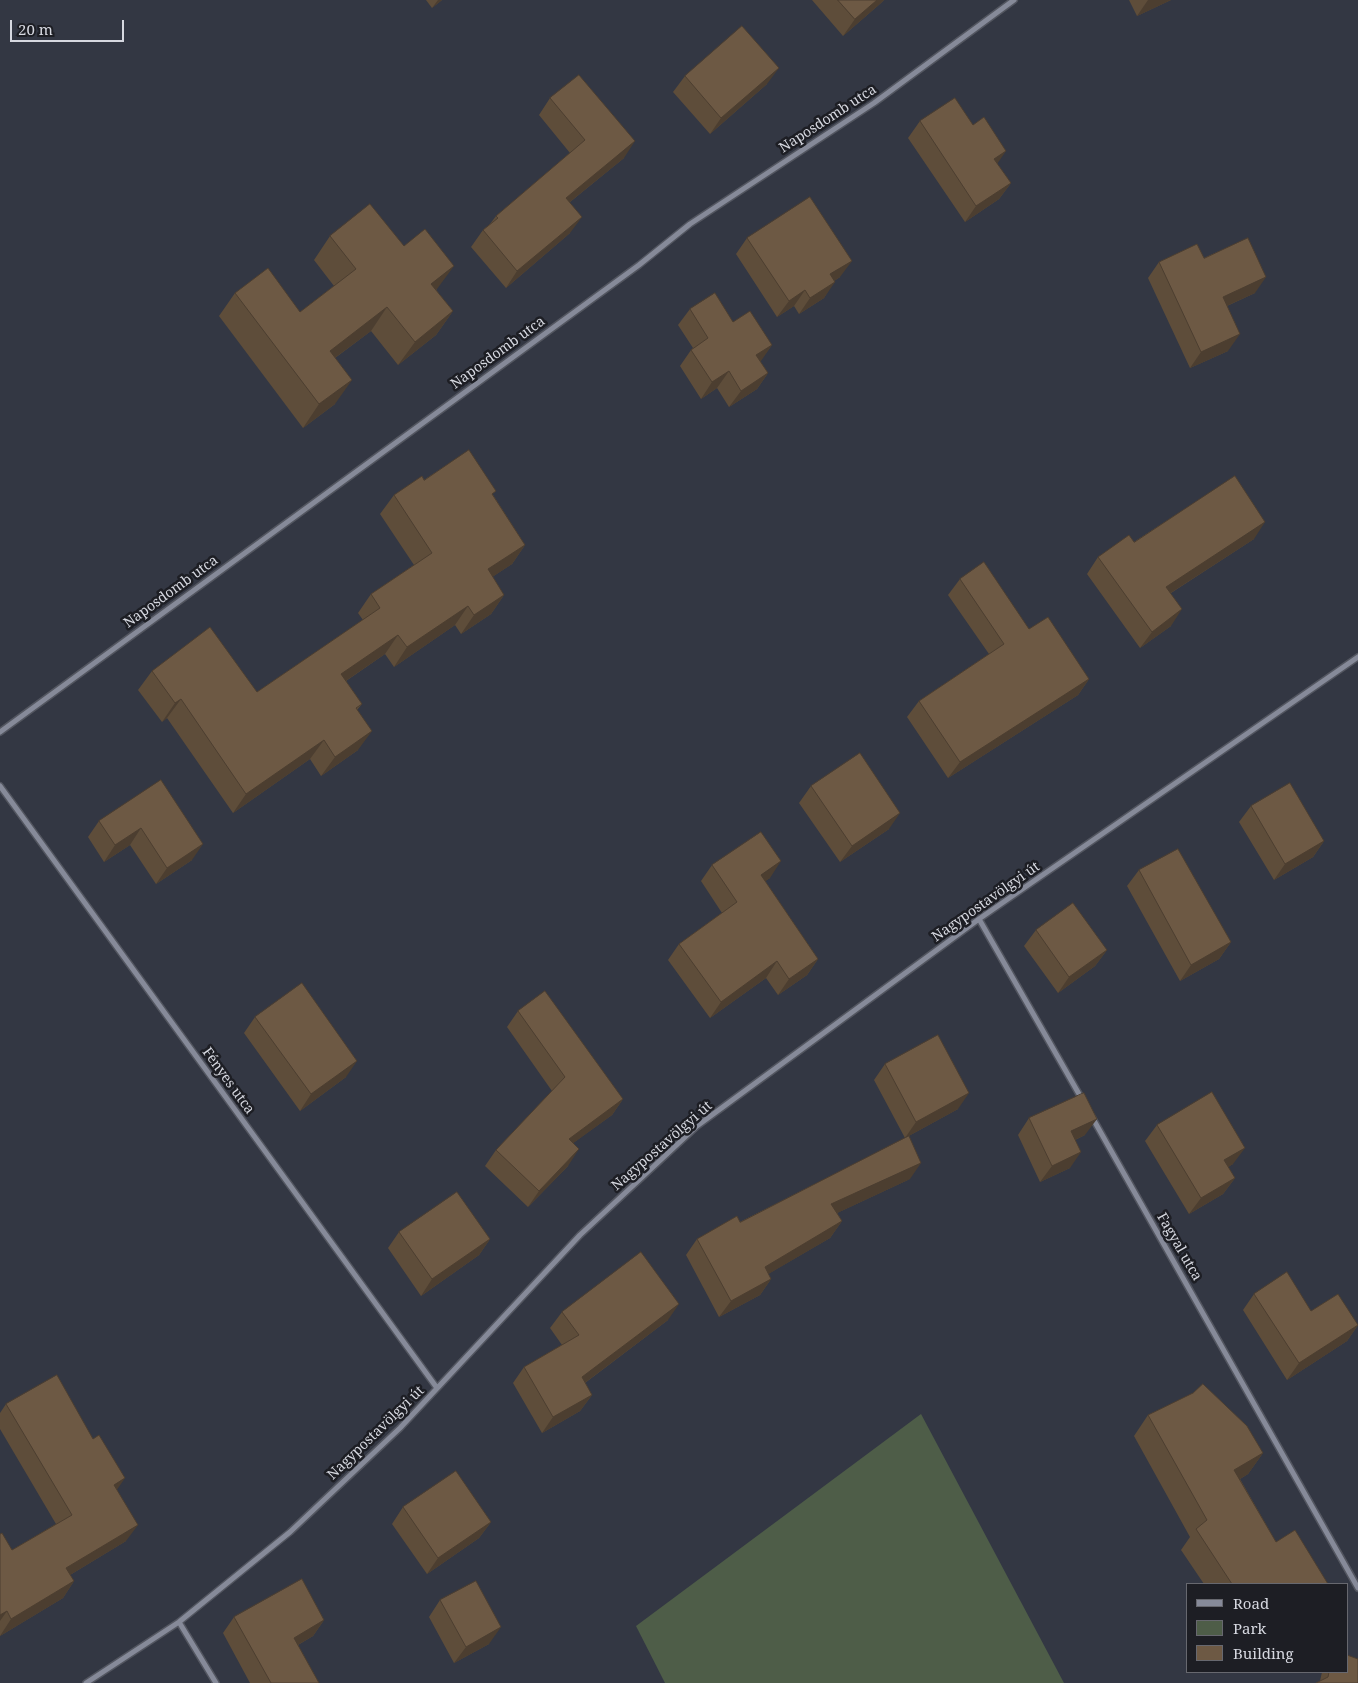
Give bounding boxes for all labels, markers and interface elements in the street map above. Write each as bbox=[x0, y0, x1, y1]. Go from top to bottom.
scale bar bbox=[12, 10, 126, 42]
text: 20 m bbox=[18, 19, 53, 39]
street label: Naposdomb utca bbox=[776, 81, 880, 157]
street label: Naposdomb utca bbox=[448, 313, 548, 393]
street label: Naposdomb utca bbox=[121, 552, 221, 632]
street label: Nagypostavölgyi út bbox=[929, 858, 1043, 946]
street label: Fényes utca bbox=[198, 1045, 258, 1117]
street label: Nagypostavölgyi út bbox=[608, 1098, 716, 1194]
street label: Fagyal utca bbox=[1153, 1210, 1205, 1284]
street label: Nagypostavölgyi út bbox=[324, 1383, 428, 1483]
legend bbox=[1186, 1583, 1348, 1673]
text: Road bbox=[1233, 1593, 1269, 1613]
text: Park bbox=[1233, 1618, 1266, 1638]
text: Building bbox=[1233, 1643, 1294, 1663]

